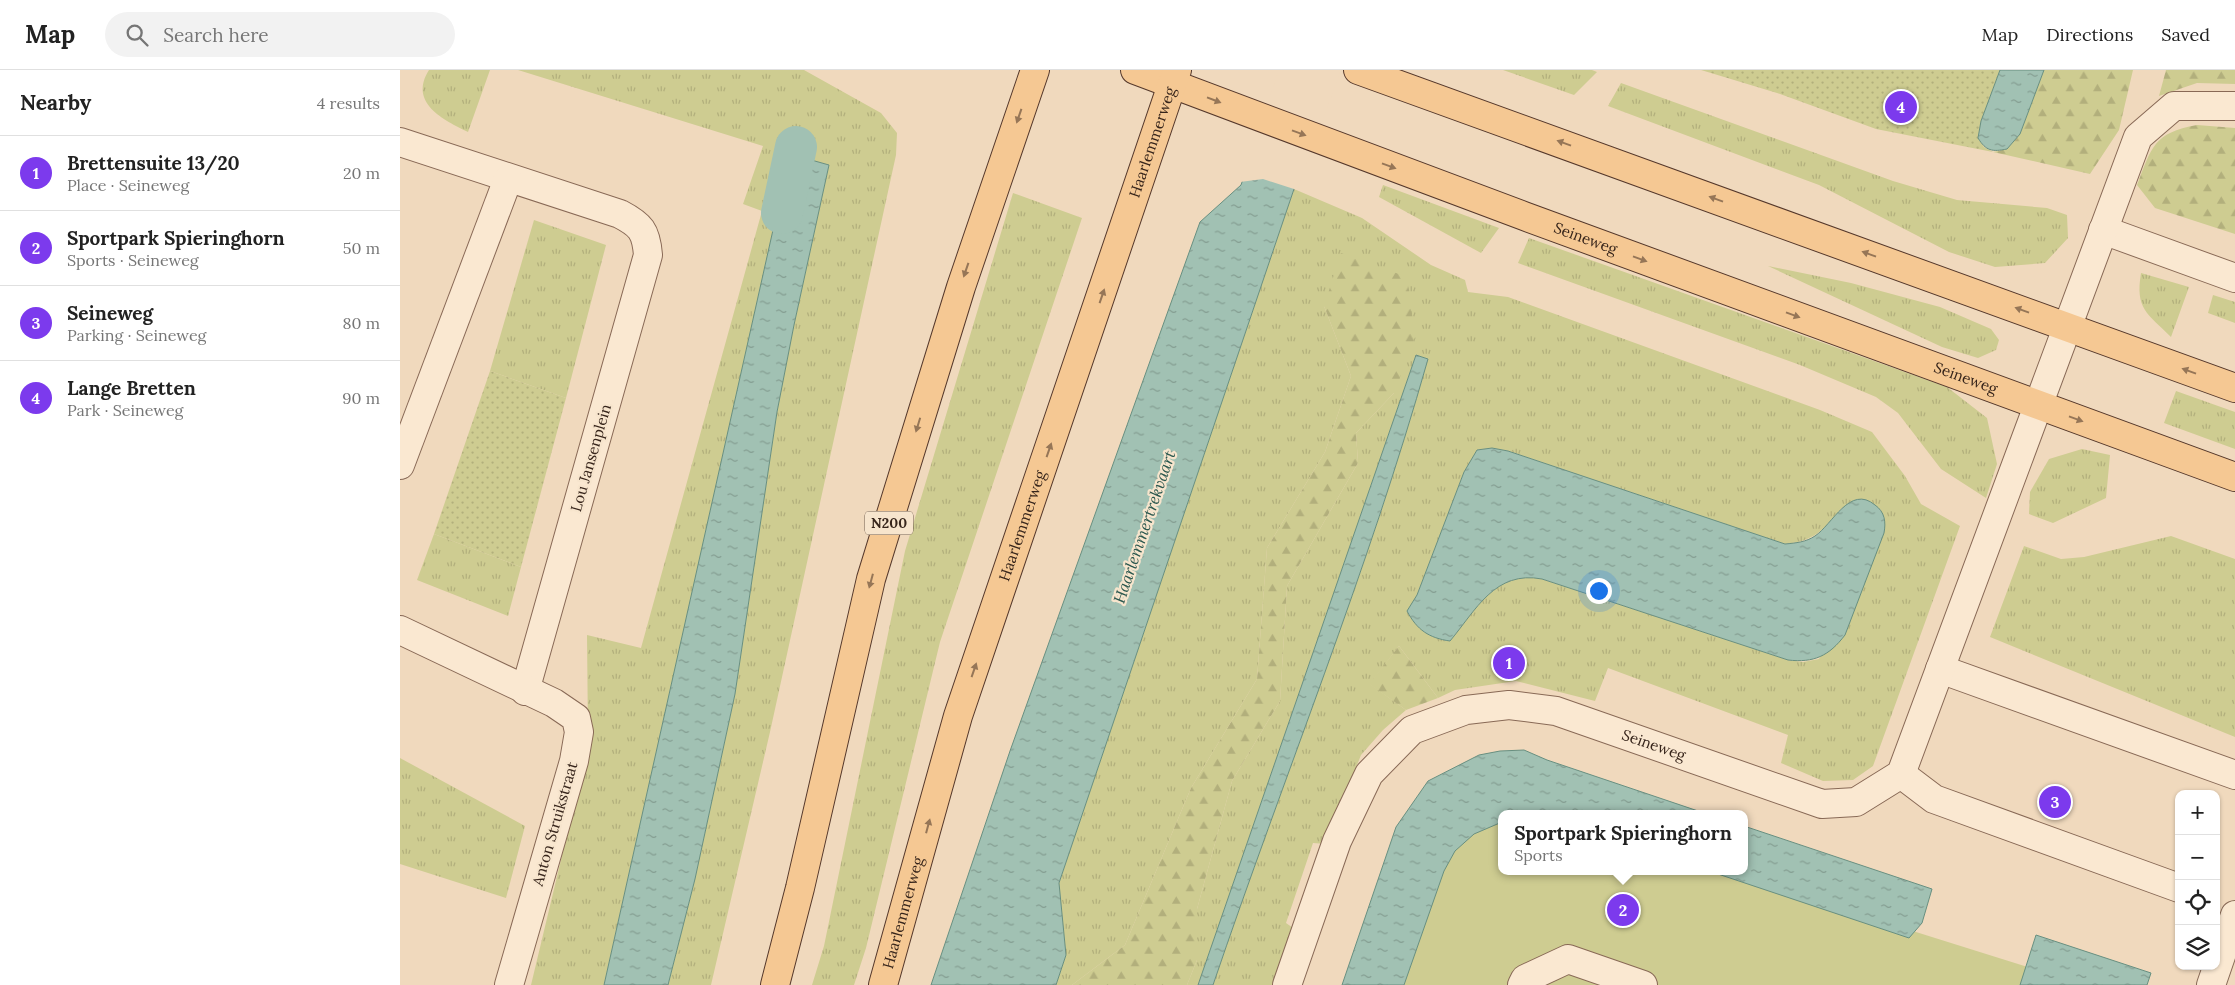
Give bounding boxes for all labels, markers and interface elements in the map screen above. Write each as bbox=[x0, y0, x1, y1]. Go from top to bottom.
search box bbox=[105, 12, 455, 57]
text: Map bbox=[25, 19, 75, 50]
icon: search bbox=[123, 21, 151, 49]
text: Search here bbox=[163, 23, 269, 47]
text: Map bbox=[1982, 23, 2018, 46]
text: Directions bbox=[2046, 23, 2133, 46]
text: Saved bbox=[2161, 23, 2210, 46]
street label: Haarlemmerweg bbox=[1124, 84, 1180, 200]
pin: 4 bbox=[1885, 88, 1917, 126]
text: Nearby bbox=[20, 89, 91, 116]
text: 4 results bbox=[317, 93, 380, 113]
one-way arrow bbox=[1207, 97, 1221, 105]
one-way arrow bbox=[1015, 109, 1023, 124]
one-way arrow bbox=[1292, 130, 1307, 137]
one-way arrow bbox=[1556, 139, 1571, 146]
text: Brettensuite 13/20 bbox=[67, 151, 240, 175]
one-way arrow bbox=[1382, 162, 1397, 170]
text: 1 bbox=[33, 163, 39, 183]
text: 20 m bbox=[343, 163, 380, 183]
text: Place · Seineweg bbox=[67, 175, 189, 195]
one-way arrow bbox=[1708, 195, 1723, 203]
street label: Seineweg bbox=[1551, 218, 1621, 259]
text: Sportpark Spieringhorn bbox=[67, 226, 285, 250]
text: 2 bbox=[32, 238, 40, 258]
text: 50 m bbox=[343, 238, 380, 258]
text: Sports · Seineweg bbox=[67, 250, 199, 270]
one-way arrow bbox=[1861, 250, 1876, 258]
one-way arrow bbox=[1633, 255, 1648, 263]
one-way arrow bbox=[962, 262, 970, 277]
one-way arrow bbox=[1098, 289, 1106, 304]
text: Seineweg bbox=[67, 301, 153, 325]
one-way arrow bbox=[2014, 306, 2029, 313]
one-way arrow bbox=[1785, 312, 1800, 319]
text: 3 bbox=[32, 313, 40, 333]
text: 80 m bbox=[343, 313, 380, 333]
text: Parking · Seineweg bbox=[67, 325, 206, 345]
street label: Seineweg bbox=[1931, 357, 2001, 398]
one-way arrow bbox=[2181, 367, 2196, 375]
text: Lange Bretten bbox=[67, 376, 196, 400]
text: 4 bbox=[32, 388, 40, 408]
text: 90 m bbox=[342, 388, 380, 408]
text: Park · Seineweg bbox=[67, 400, 183, 420]
street label: Lou Jansenplein bbox=[566, 402, 615, 514]
one-way arrow bbox=[2069, 416, 2084, 423]
one-way arrow bbox=[914, 418, 922, 433]
one-way arrow bbox=[1045, 442, 1053, 457]
water label: Haarlemmertrekvaart bbox=[1109, 448, 1180, 606]
street label: Haarlemmerweg bbox=[994, 467, 1050, 584]
road number: N200 bbox=[865, 512, 913, 534]
one-way arrow bbox=[867, 573, 875, 588]
your location bbox=[1586, 578, 1612, 604]
pin: 1 bbox=[1493, 644, 1525, 682]
one-way arrow bbox=[970, 662, 978, 677]
street label: Seineweg bbox=[1619, 725, 1689, 765]
street label: Anton Struikstraat bbox=[527, 759, 581, 889]
pin: 3 bbox=[2039, 783, 2071, 821]
map controls bbox=[2175, 790, 2220, 970]
button: + bbox=[2175, 790, 2220, 835]
popup bbox=[1498, 810, 1748, 875]
one-way arrow bbox=[924, 818, 932, 834]
text: Sportpark Spieringhorn bbox=[1514, 821, 1732, 845]
button: − bbox=[2175, 835, 2220, 880]
text: Sports bbox=[1514, 845, 1563, 865]
street label: Haarlemmerweg bbox=[878, 854, 928, 971]
button: locate bbox=[2175, 880, 2220, 925]
pin: 2 bbox=[1607, 891, 1639, 929]
button: layers bbox=[2175, 925, 2220, 970]

